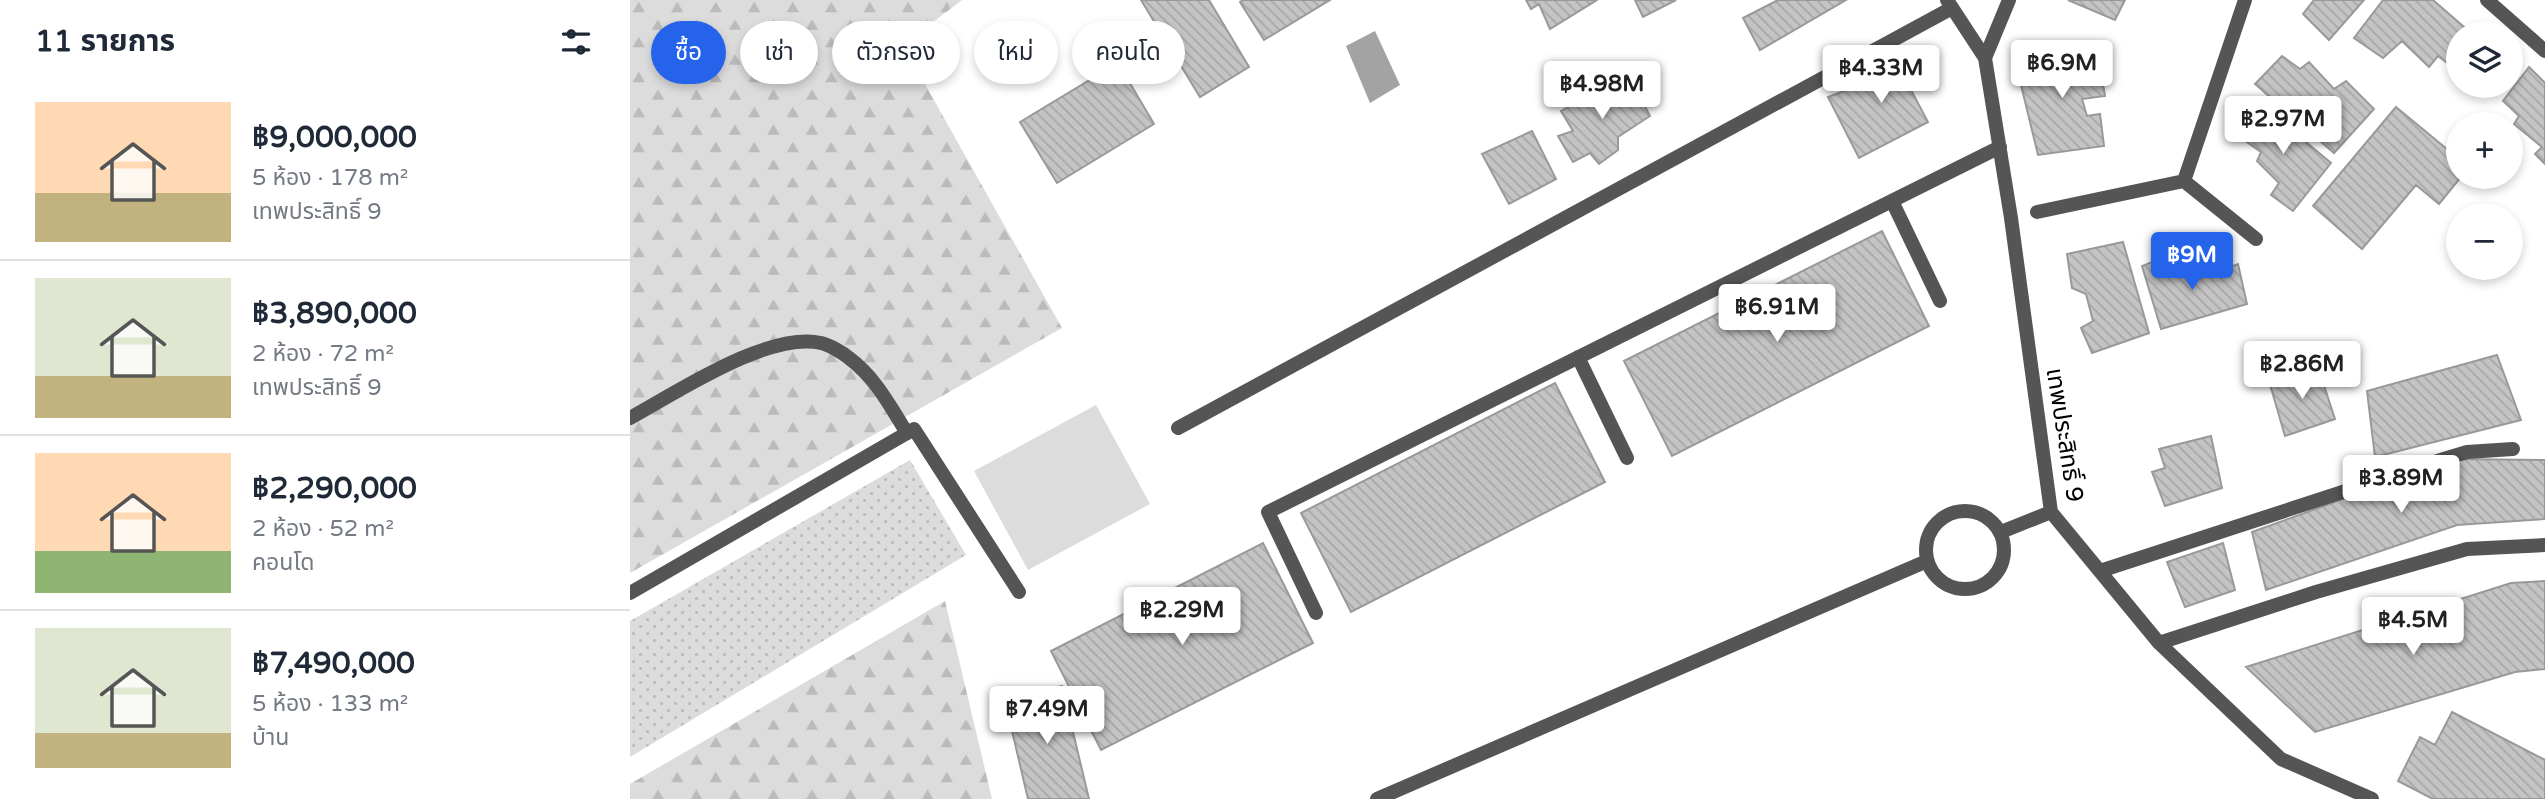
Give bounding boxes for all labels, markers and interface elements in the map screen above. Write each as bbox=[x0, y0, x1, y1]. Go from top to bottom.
chip: ซื้อ bbox=[651, 21, 726, 84]
chip: เช่า bbox=[740, 21, 818, 84]
chip: ตัวกรอง bbox=[832, 21, 960, 84]
chip: ใหม่ bbox=[974, 21, 1058, 84]
chip: คอนโด bbox=[1072, 21, 1185, 84]
map controls bbox=[2446, 21, 2523, 280]
button: layers bbox=[2446, 21, 2523, 98]
text: 11 รายการ bbox=[35, 23, 175, 60]
icon: filters bbox=[557, 23, 595, 61]
pin: ฿6.9M bbox=[2013, 41, 2111, 100]
pin: ฿4.33M bbox=[1824, 46, 1938, 105]
text: ฿6.9M bbox=[2027, 49, 2097, 77]
text: ฿4.33M bbox=[1839, 54, 1923, 82]
pin: ฿4.98M bbox=[1545, 61, 1659, 121]
text: ฿4.98M bbox=[1560, 70, 1644, 98]
pin: ฿2.97M bbox=[2226, 96, 2340, 156]
text: ฿2.97M bbox=[2241, 105, 2325, 133]
button: + bbox=[2446, 112, 2523, 189]
text: ฿9,000,000 bbox=[252, 119, 417, 156]
icon: home bbox=[91, 130, 175, 214]
text: 5 ห้อง · 178 m² bbox=[252, 164, 408, 192]
text: เทพประสิทธิ์ 9 bbox=[252, 198, 382, 226]
button: − bbox=[2446, 203, 2523, 280]
pin: ฿9M bbox=[2158, 232, 2226, 292]
text: ฿9M bbox=[2167, 241, 2217, 269]
pin: ฿6.91M bbox=[1720, 284, 1834, 344]
text: ฿6.91M bbox=[1735, 293, 1819, 321]
text: ฿3,890,000 bbox=[252, 295, 417, 332]
icon: home bbox=[91, 306, 175, 390]
text: 2 ห้อง · 72 m² bbox=[252, 340, 394, 368]
pin: ฿2.86M bbox=[2245, 342, 2359, 401]
text: ฿2.86M bbox=[2260, 350, 2344, 378]
street label: เทพประสิทธิ์ 9 bbox=[2040, 366, 2090, 504]
text: เทพประสิทธิ์ 9 bbox=[252, 374, 382, 402]
pin: ฿3.89M bbox=[2344, 456, 2458, 515]
text: ฿3.89M bbox=[2359, 464, 2443, 492]
text: ฿2,290,000 bbox=[252, 470, 417, 507]
icon: home bbox=[91, 481, 175, 565]
text: 2 ห้อง · 52 m² bbox=[252, 515, 394, 543]
text: คอนโด bbox=[252, 549, 314, 577]
pin: ฿2.29M bbox=[1125, 588, 1239, 647]
text: ฿2.29M bbox=[1140, 596, 1224, 624]
pin: ฿4.5M bbox=[2364, 598, 2462, 657]
text: ฿4.5M bbox=[2378, 606, 2448, 634]
text: ฿7,490,000 bbox=[252, 645, 415, 682]
icon: home bbox=[91, 656, 175, 740]
pin: ฿7.49M bbox=[990, 686, 1104, 746]
text: 5 ห้อง · 133 m² bbox=[252, 690, 408, 718]
text: ฿7.49M bbox=[1005, 695, 1089, 723]
text: บ้าน bbox=[252, 724, 289, 752]

